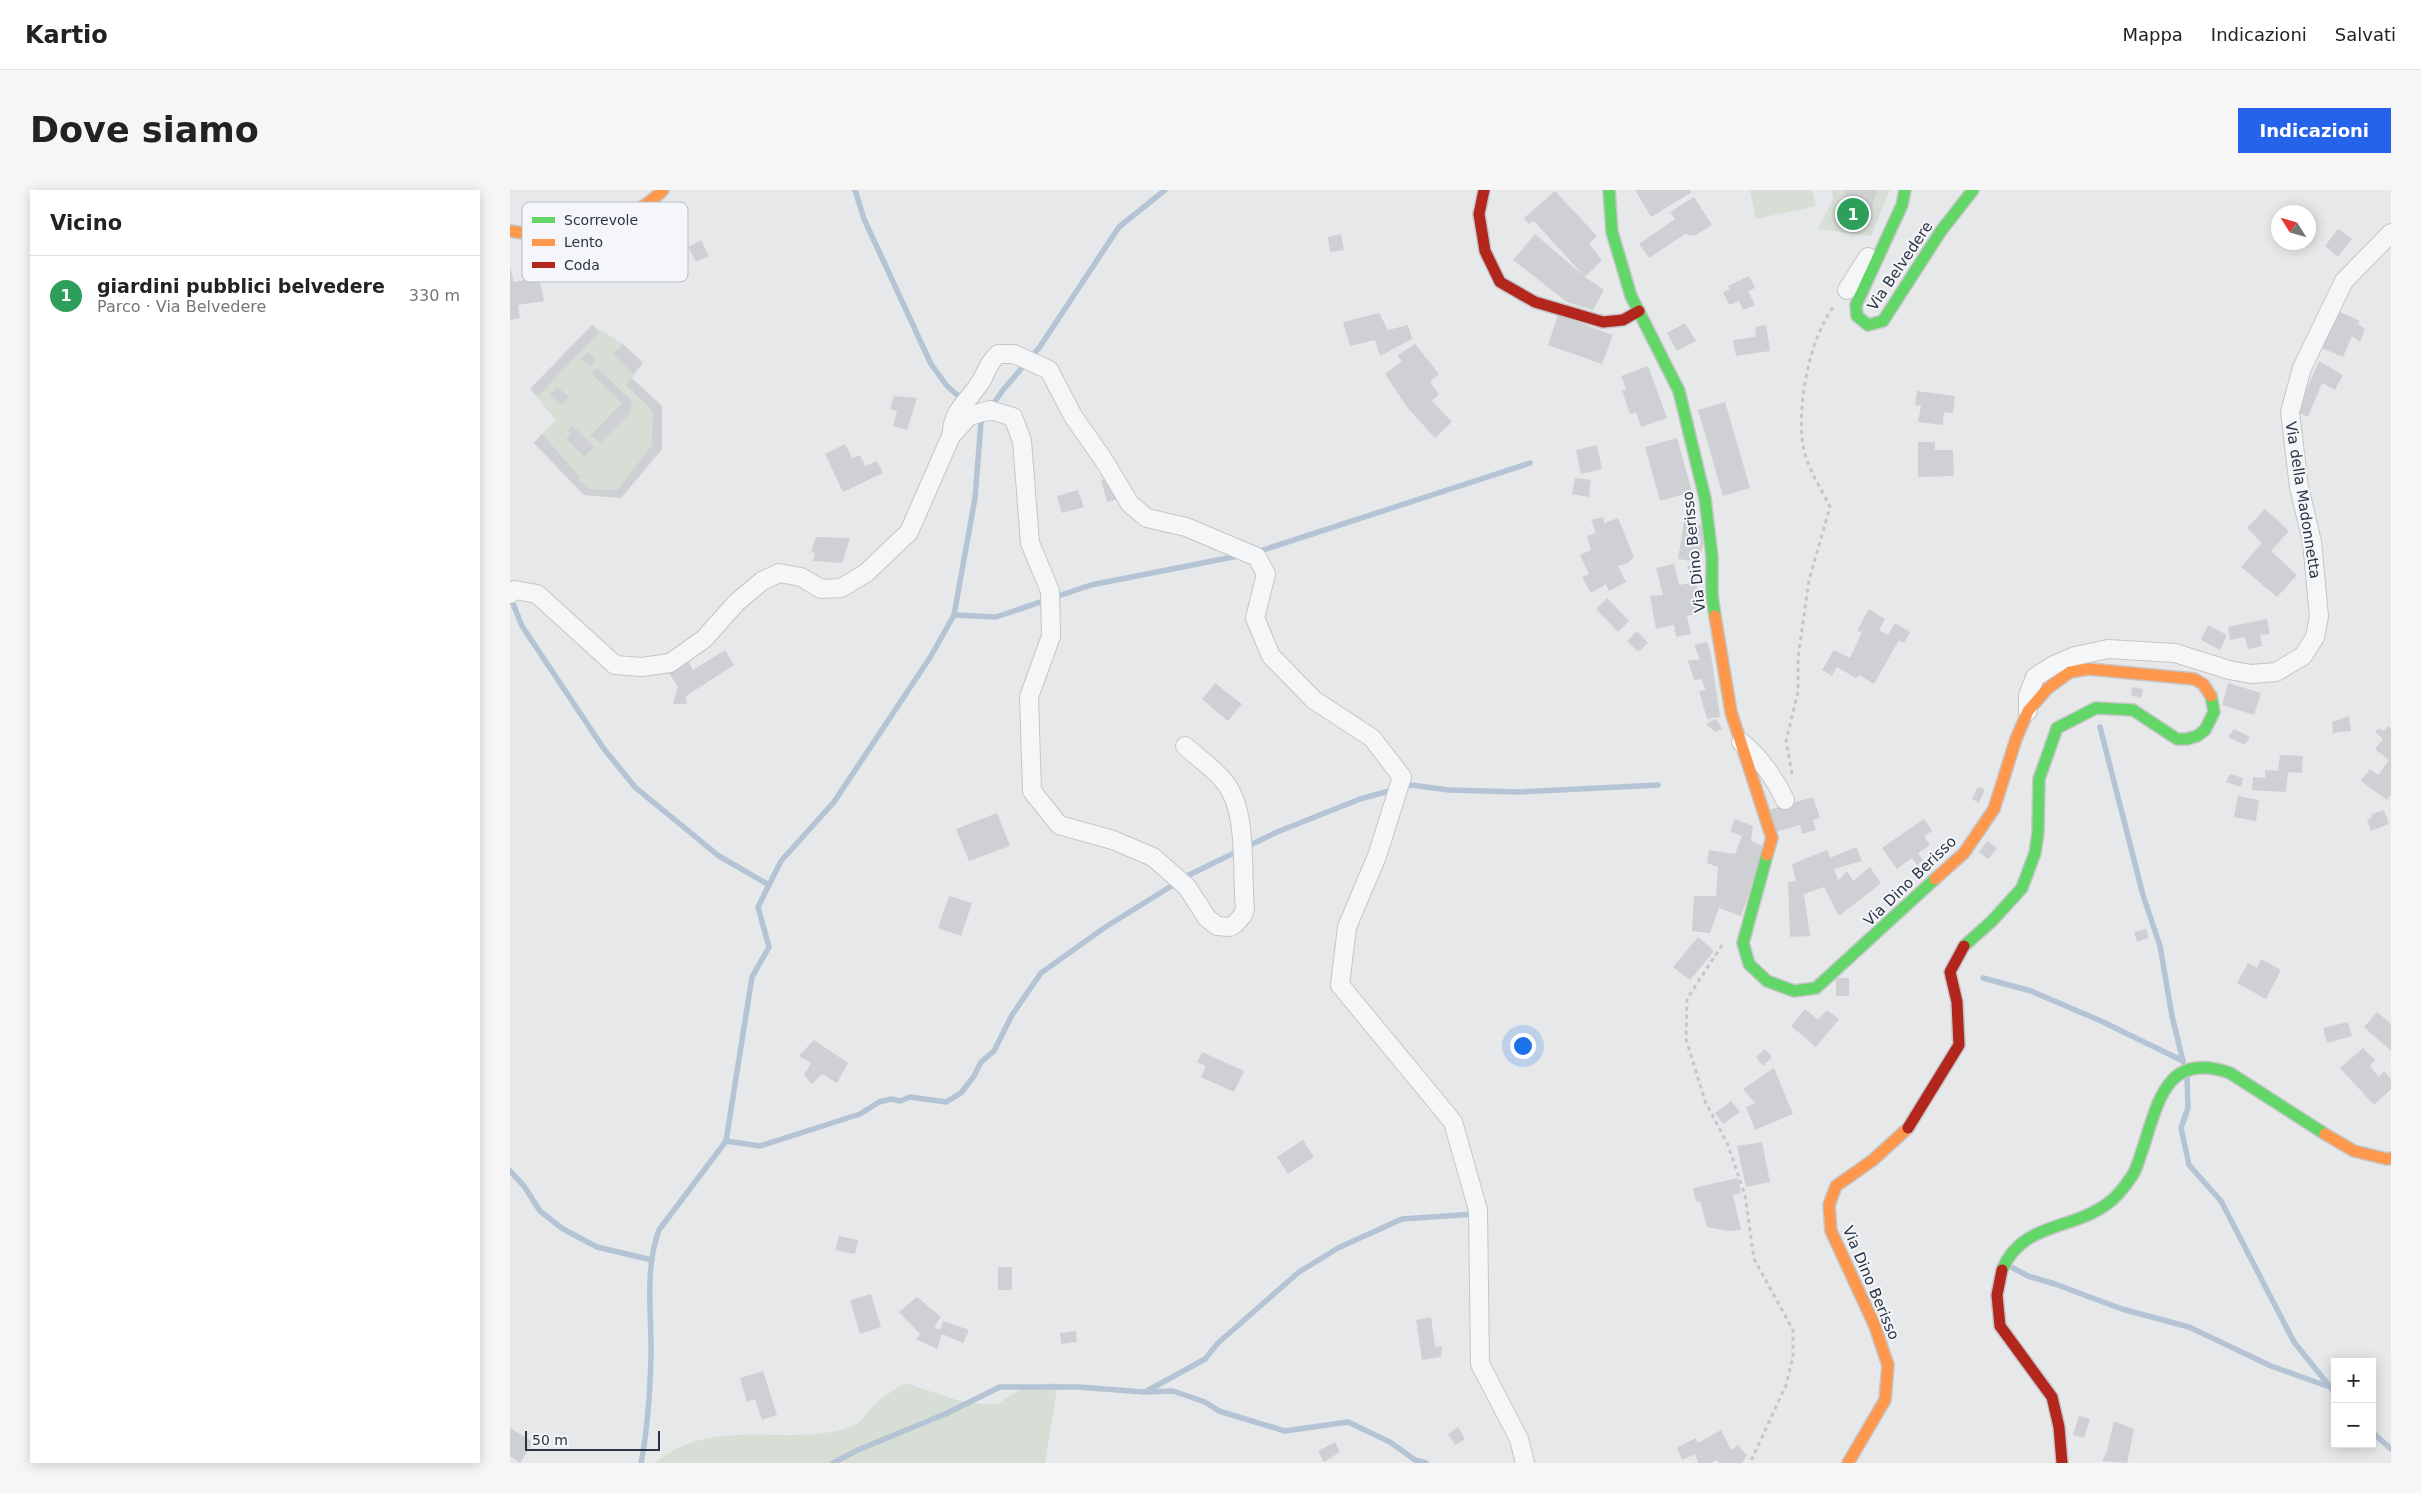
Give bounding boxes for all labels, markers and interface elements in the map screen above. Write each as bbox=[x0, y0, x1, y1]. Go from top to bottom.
text: Kartio bbox=[25, 21, 108, 49]
text: Mappa bbox=[2122, 24, 2183, 45]
text: Indicazioni bbox=[2211, 24, 2307, 45]
text: Salvati bbox=[2335, 24, 2396, 45]
button: Indicazioni bbox=[2238, 108, 2391, 153]
text: Dove siamo bbox=[30, 110, 259, 150]
pin: 1 bbox=[1837, 195, 1869, 233]
legend bbox=[522, 202, 688, 282]
north arrow bbox=[2271, 205, 2316, 250]
text: Vicino bbox=[50, 211, 122, 235]
text: Scorrevole bbox=[564, 212, 638, 228]
street label: Via Belvedere bbox=[1864, 218, 1936, 314]
text: Lento bbox=[564, 234, 603, 250]
text: Coda bbox=[564, 257, 600, 273]
text: giardini pubblici belvedere bbox=[97, 275, 385, 297]
text: 1 bbox=[60, 286, 72, 305]
text: 330 m bbox=[409, 286, 460, 305]
text: Parco · Via Belvedere bbox=[97, 297, 266, 316]
street label: Via della Madonnetta bbox=[2282, 420, 2324, 580]
street label: Via Dino Berisso bbox=[1679, 490, 1709, 614]
street label: Via Dino Berisso bbox=[1860, 832, 1960, 930]
your location bbox=[1510, 1033, 1536, 1059]
street label: Via Dino Berisso bbox=[1839, 1223, 1903, 1343]
map controls bbox=[2331, 1358, 2376, 1448]
button: + bbox=[2331, 1358, 2376, 1403]
button: − bbox=[2331, 1403, 2376, 1448]
scale bar bbox=[525, 1428, 660, 1451]
text: 50 m bbox=[532, 1432, 568, 1448]

